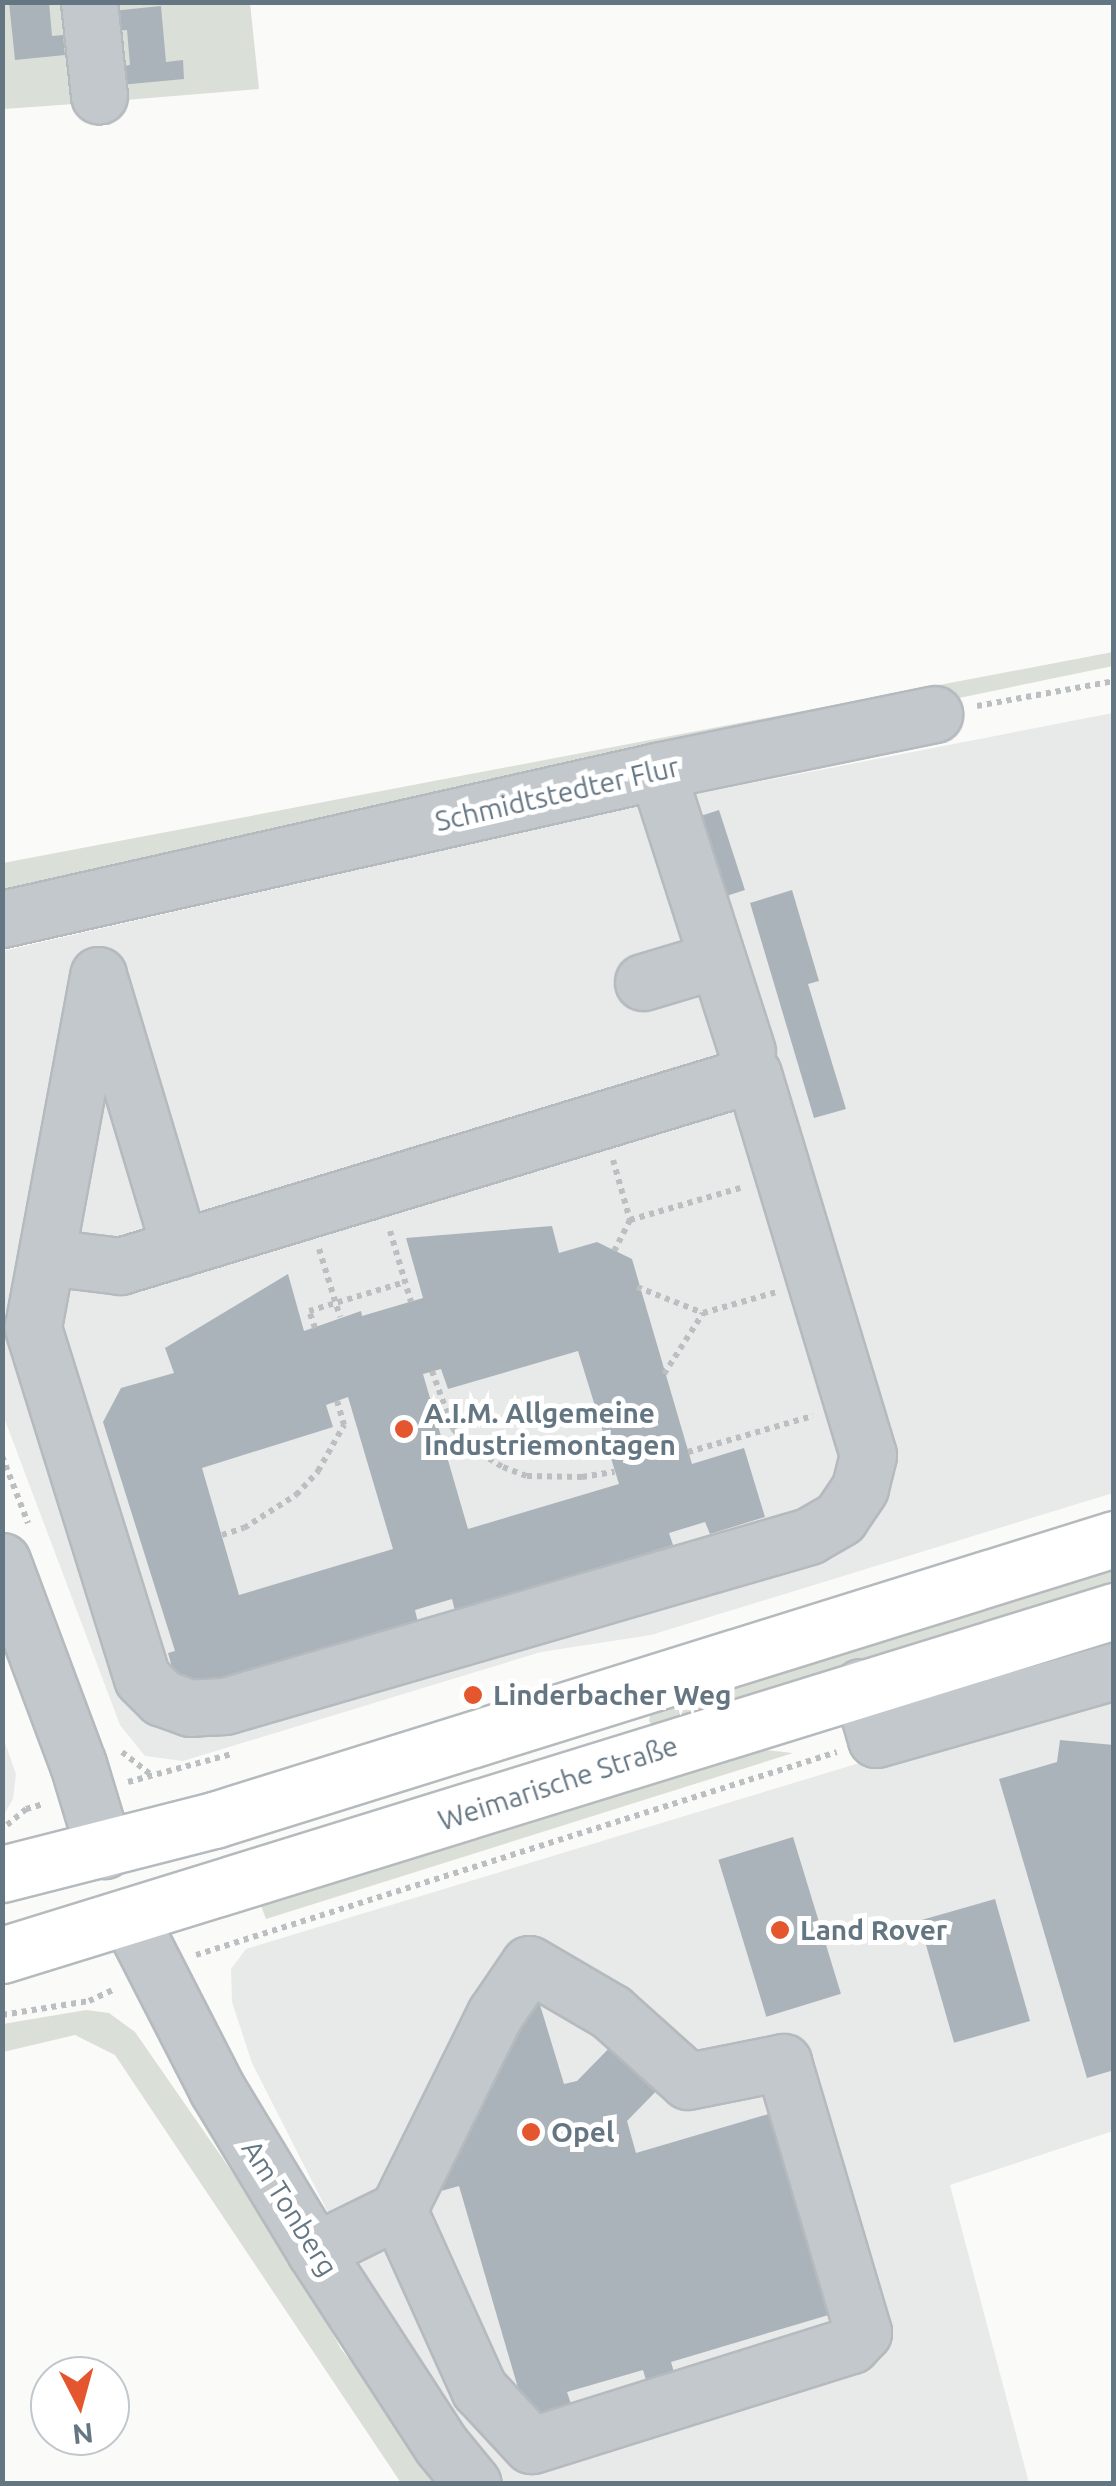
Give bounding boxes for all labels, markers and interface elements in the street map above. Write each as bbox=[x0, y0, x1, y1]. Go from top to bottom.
street label: Schmidtstedter Flur bbox=[432, 750, 682, 838]
place label: A.I.M. Allgemeine Industriemontagen bbox=[424, 1396, 676, 1462]
marker: A.I.M. Allgemeine Industriemontagen bbox=[393, 1418, 415, 1440]
place label: Linderbacher Weg bbox=[493, 1678, 732, 1712]
marker: Linderbacher Weg bbox=[462, 1684, 484, 1706]
street label: Weimarische Straße bbox=[434, 1728, 682, 1838]
place label: Land Rover bbox=[800, 1913, 947, 1947]
marker: Land Rover bbox=[769, 1919, 791, 1941]
place label: Opel bbox=[551, 2115, 614, 2149]
marker: Opel bbox=[520, 2121, 542, 2143]
street label: Am Tonberg bbox=[235, 2134, 345, 2282]
north arrow bbox=[30, 2356, 130, 2456]
text: N bbox=[71, 2418, 95, 2451]

